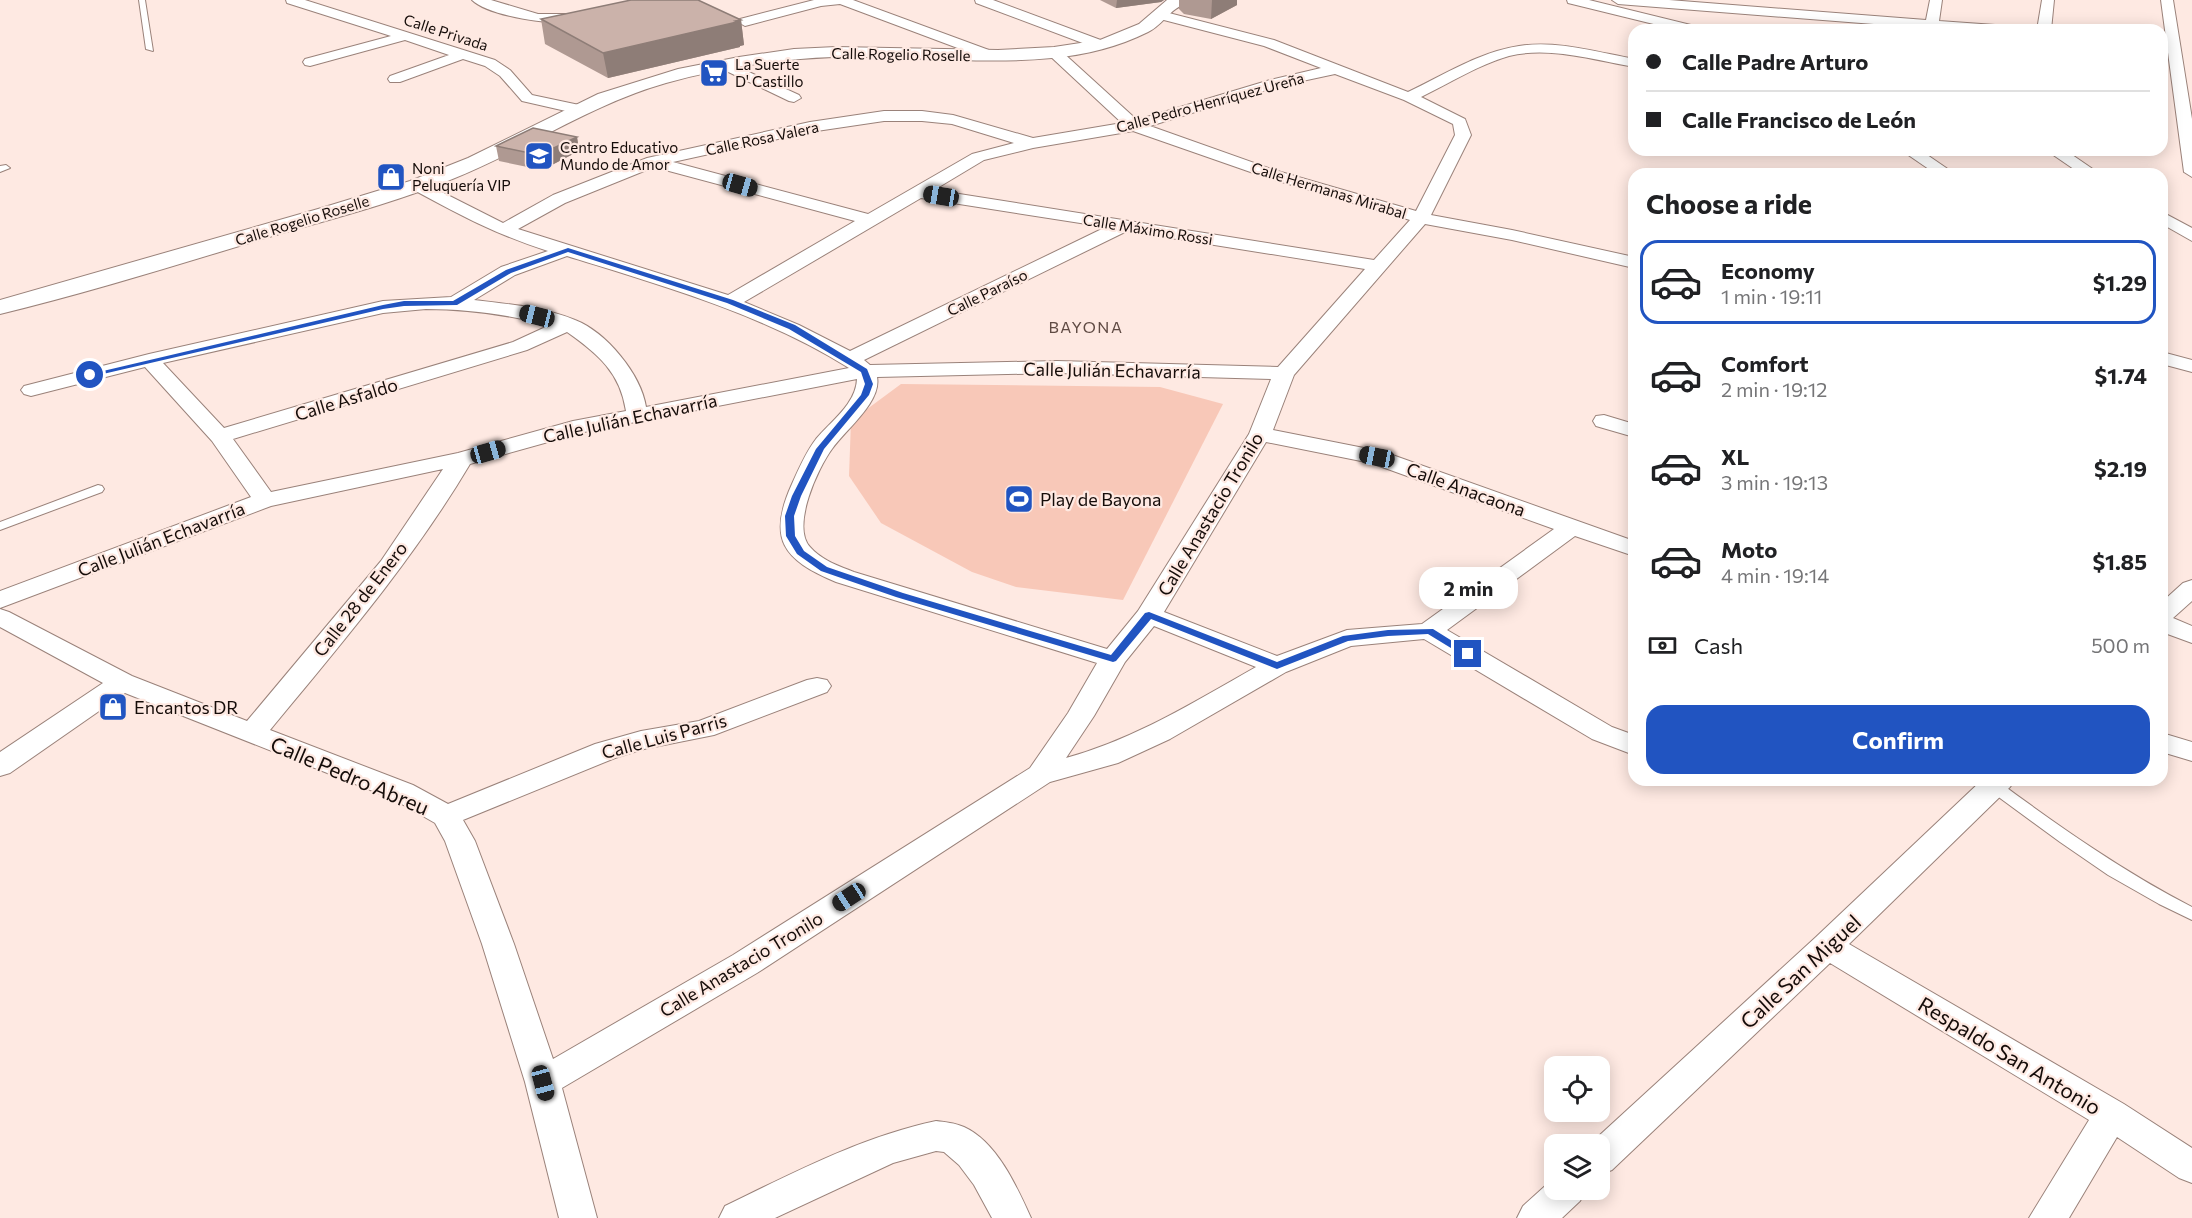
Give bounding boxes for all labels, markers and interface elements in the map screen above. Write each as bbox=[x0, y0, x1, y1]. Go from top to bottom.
street label: Calle Privada bbox=[402, 10, 490, 54]
street label: Calle Rogelio Roselle bbox=[831, 44, 971, 64]
text: Calle Padre Arturo bbox=[1682, 48, 1868, 75]
place label: La Suerte D' Castillo bbox=[735, 55, 803, 90]
supermarket icon: La Suerte D' Castillo bbox=[698, 57, 730, 89]
street label: Calle Pedro Henríquez Ureña bbox=[1114, 68, 1306, 136]
text: Calle Francisco de León bbox=[1682, 106, 1916, 133]
street label: Calle Rosa Valera bbox=[704, 117, 820, 159]
place label: Centro Educativo Mundo de Amor bbox=[560, 138, 678, 173]
school or university icon: Centro Educativo Mundo de Amor bbox=[523, 140, 555, 172]
street label: Calle Hermanas Mirabal bbox=[1249, 158, 1409, 222]
place label: Noni Peluquería VIP bbox=[412, 159, 511, 194]
shop icon: Noni Peluquería VIP bbox=[375, 161, 407, 193]
car bbox=[720, 171, 760, 199]
car bbox=[922, 184, 960, 208]
text: Choose a ride bbox=[1646, 187, 1812, 220]
street label: Calle Rogelio Roselle bbox=[233, 191, 371, 249]
street label: Calle Máximo Rossi bbox=[1082, 210, 1214, 248]
icon: car bbox=[1649, 255, 1703, 309]
text: Economy bbox=[1721, 257, 1815, 284]
street label: Calle Paraíso bbox=[944, 265, 1030, 319]
text: $1.29 bbox=[2093, 269, 2147, 296]
text: 1 min · 19:11 bbox=[1721, 284, 1822, 308]
car bbox=[517, 303, 557, 329]
district label: BAYONA bbox=[1049, 317, 1123, 336]
icon: car bbox=[1649, 348, 1703, 402]
text: Comfort bbox=[1721, 350, 1809, 377]
street label: Calle Julián Echavarría bbox=[1023, 357, 1201, 383]
route start bbox=[76, 361, 103, 388]
text: $1.74 bbox=[2095, 362, 2147, 389]
street label: Calle Asfaldo bbox=[292, 373, 400, 425]
text: 2 min · 19:12 bbox=[1721, 377, 1827, 401]
street label: Calle Julián Echavarría bbox=[541, 389, 719, 447]
street label: Calle Anastacio Tronilo bbox=[1153, 428, 1267, 600]
car bbox=[468, 438, 508, 466]
icon: car bbox=[1649, 441, 1703, 495]
text: XL bbox=[1721, 443, 1749, 470]
car bbox=[1358, 445, 1396, 469]
text: $2.19 bbox=[2094, 455, 2147, 482]
street label: Calle Anacaona bbox=[1404, 457, 1528, 521]
text: 3 min · 19:13 bbox=[1721, 470, 1828, 494]
sports icon: Play de Bayona bbox=[1003, 483, 1035, 515]
place label: Play de Bayona bbox=[1040, 488, 1161, 510]
street label: Calle Julián Echavarría bbox=[74, 497, 248, 581]
icon: car bbox=[1649, 534, 1703, 588]
text: Moto bbox=[1721, 536, 1777, 563]
street label: Calle 28 de Enero bbox=[308, 537, 412, 661]
text: $1.85 bbox=[2092, 548, 2147, 575]
text: 4 min · 19:14 bbox=[1721, 563, 1829, 587]
callout: 2 min bbox=[1418, 567, 1518, 609]
text: 2 min bbox=[1444, 576, 1493, 600]
icon: cash bbox=[1646, 629, 1679, 662]
text: Cash bbox=[1694, 632, 1743, 659]
text: 500 m bbox=[2091, 633, 2150, 657]
route end bbox=[1454, 640, 1481, 667]
shop icon: Encantos DR bbox=[97, 691, 129, 723]
place label: Encantos DR bbox=[134, 696, 238, 718]
button: Confirm bbox=[1646, 705, 2150, 774]
street label: Calle Luis Parris bbox=[599, 709, 729, 763]
street label: Calle Pedro Abreu bbox=[267, 730, 433, 820]
car bbox=[829, 880, 869, 914]
street label: Calle Anastacio Tronilo bbox=[655, 907, 827, 1021]
street label: Calle San Miguel bbox=[1735, 909, 1865, 1033]
street label: Respaldo San Antonio bbox=[1914, 991, 2106, 1119]
map controls bbox=[1544, 1056, 1610, 1200]
button: locate bbox=[1544, 1056, 1610, 1122]
car bbox=[530, 1063, 556, 1103]
button: layers bbox=[1544, 1134, 1610, 1200]

